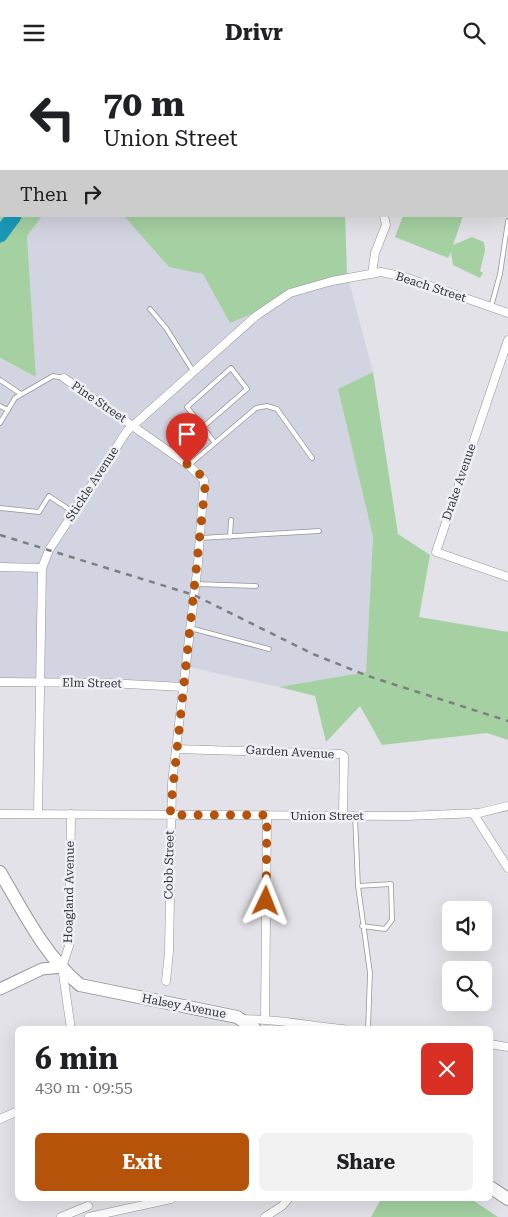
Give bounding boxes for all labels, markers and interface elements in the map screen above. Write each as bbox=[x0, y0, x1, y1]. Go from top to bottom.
icon: menu bbox=[20, 19, 48, 47]
icon: search bbox=[460, 19, 488, 47]
text: Drivr bbox=[225, 20, 283, 45]
text: 70 m bbox=[103, 84, 185, 125]
icon: left bbox=[20, 85, 85, 150]
text: Union Street bbox=[103, 126, 238, 151]
icon: right bbox=[78, 180, 106, 208]
text: Then bbox=[20, 183, 68, 206]
street label: Beach Street bbox=[394, 269, 468, 305]
street label: Pine Street bbox=[69, 378, 130, 426]
pin bbox=[166, 413, 208, 464]
icon: arrive bbox=[173, 420, 201, 448]
street label: Drake Avenue bbox=[439, 441, 479, 522]
street label: Stickle Avenue bbox=[63, 444, 122, 524]
street label: Elm Street bbox=[62, 675, 123, 691]
street label: Garden Avenue bbox=[245, 743, 335, 761]
street label: Union Street bbox=[290, 809, 364, 823]
street label: Cobb Street bbox=[161, 830, 177, 900]
street label: Hoagland Avenue bbox=[61, 840, 77, 943]
position arrow bbox=[239, 874, 291, 926]
map controls bbox=[442, 901, 492, 1011]
button: sound bbox=[442, 901, 492, 951]
button: search bbox=[442, 961, 492, 1011]
street label: Halsey Avenue bbox=[141, 991, 228, 1021]
text: 6 min bbox=[35, 1041, 118, 1076]
button: close bbox=[421, 1043, 473, 1095]
text: 430 m · 09:55 bbox=[35, 1078, 133, 1097]
button: Exit bbox=[35, 1133, 249, 1191]
button: Share bbox=[259, 1133, 473, 1191]

